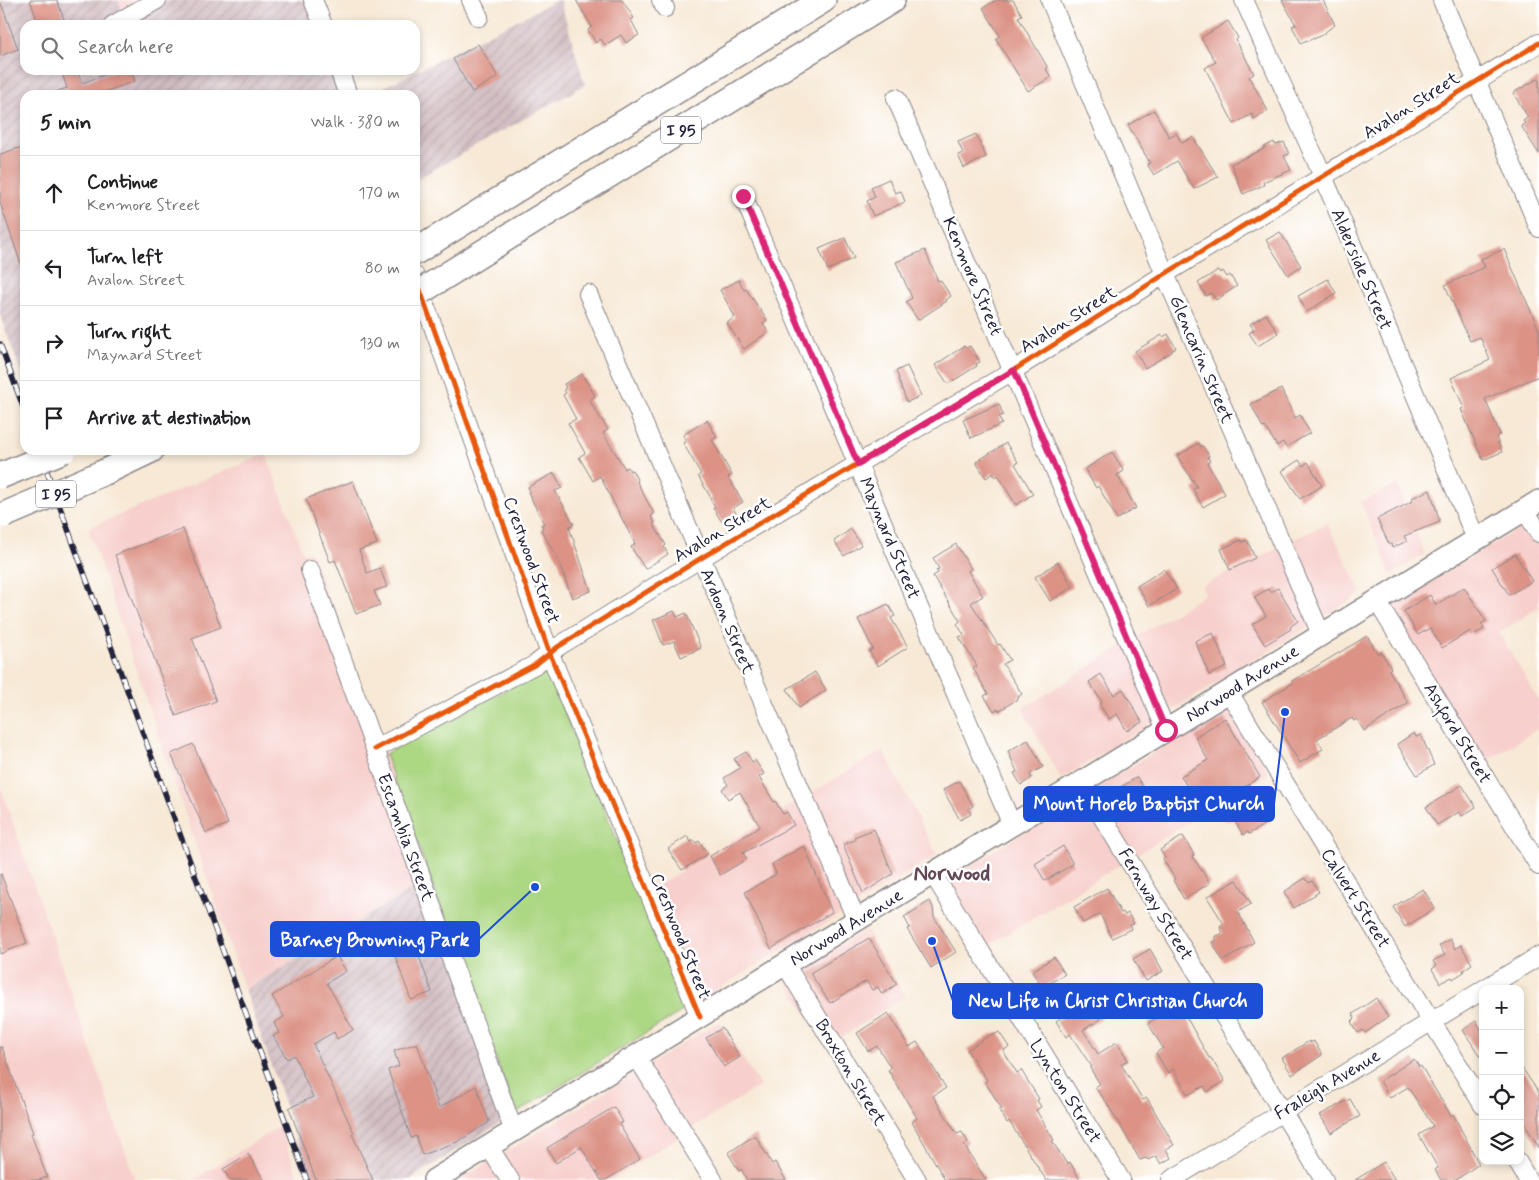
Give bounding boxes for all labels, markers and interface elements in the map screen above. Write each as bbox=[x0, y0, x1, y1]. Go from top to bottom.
search box bbox=[20, 20, 420, 75]
icon: search bbox=[38, 34, 66, 62]
text: Search here bbox=[78, 35, 174, 60]
street label: Avalon Street bbox=[1359, 66, 1465, 145]
text: 5 min bbox=[40, 109, 92, 137]
text: Walk · 380 m bbox=[310, 112, 400, 133]
road number: I 95 bbox=[661, 116, 701, 144]
text: Continue bbox=[87, 170, 158, 195]
icon: ahead bbox=[40, 179, 68, 207]
text: 170 m bbox=[358, 183, 400, 204]
route end bbox=[732, 185, 755, 208]
text: Kenmore Street bbox=[87, 195, 200, 216]
street label: Alderside Street bbox=[1325, 205, 1397, 334]
street label: Kenmore Street bbox=[936, 213, 1008, 340]
text: Turn left bbox=[87, 245, 163, 270]
icon: left bbox=[40, 254, 68, 282]
text: 80 m bbox=[365, 258, 400, 279]
text: Avalon Street bbox=[87, 270, 185, 291]
street label: Avalon Street bbox=[1016, 280, 1122, 359]
street label: Glencarin Street bbox=[1163, 292, 1239, 427]
text: Turn right bbox=[87, 320, 171, 345]
icon: right bbox=[40, 329, 68, 357]
text: 130 m bbox=[359, 333, 400, 354]
text: Maynard Street bbox=[87, 345, 203, 366]
icon: arrive bbox=[40, 404, 68, 432]
text: Arrive at destination bbox=[87, 406, 251, 431]
street label: Maynard Street bbox=[853, 474, 926, 603]
road number: I 95 bbox=[36, 480, 76, 508]
street label: Avalon Street bbox=[669, 491, 776, 568]
street label: Crestwood Street bbox=[497, 493, 565, 627]
street label: Ardoon Street bbox=[694, 565, 760, 678]
street label: Norwood Avenue bbox=[1181, 639, 1304, 728]
street label: Ashford Street bbox=[1416, 679, 1497, 789]
route start bbox=[1155, 719, 1178, 742]
street label: Escambia Street bbox=[371, 770, 439, 905]
callout: Mount Horeb Baptist Church bbox=[1024, 787, 1274, 821]
text: Mount Horeb Baptist Church bbox=[1033, 792, 1265, 817]
street label: Fernway Street bbox=[1112, 844, 1198, 965]
street label: Calvert Street bbox=[1315, 844, 1395, 953]
district label: Norwood bbox=[914, 860, 990, 888]
street label: Crestwood Street bbox=[644, 870, 716, 1003]
street label: Norwood Avenue bbox=[785, 883, 908, 972]
callout: Barney Browning Park bbox=[271, 922, 479, 956]
text: Barney Browning Park bbox=[281, 928, 470, 954]
callout: New Life in Christ Christian Church bbox=[953, 984, 1262, 1018]
map controls bbox=[1479, 985, 1524, 1165]
button: + bbox=[1479, 985, 1524, 1030]
text: New Life in Christ Christian Church bbox=[968, 989, 1248, 1014]
street label: Broxton Street bbox=[809, 1015, 892, 1131]
button: − bbox=[1479, 1030, 1524, 1075]
street label: Lynton Street bbox=[1024, 1035, 1107, 1148]
street label: Fraleigh Avenue bbox=[1270, 1044, 1385, 1126]
button: locate bbox=[1479, 1075, 1524, 1120]
button: layers bbox=[1479, 1120, 1524, 1165]

